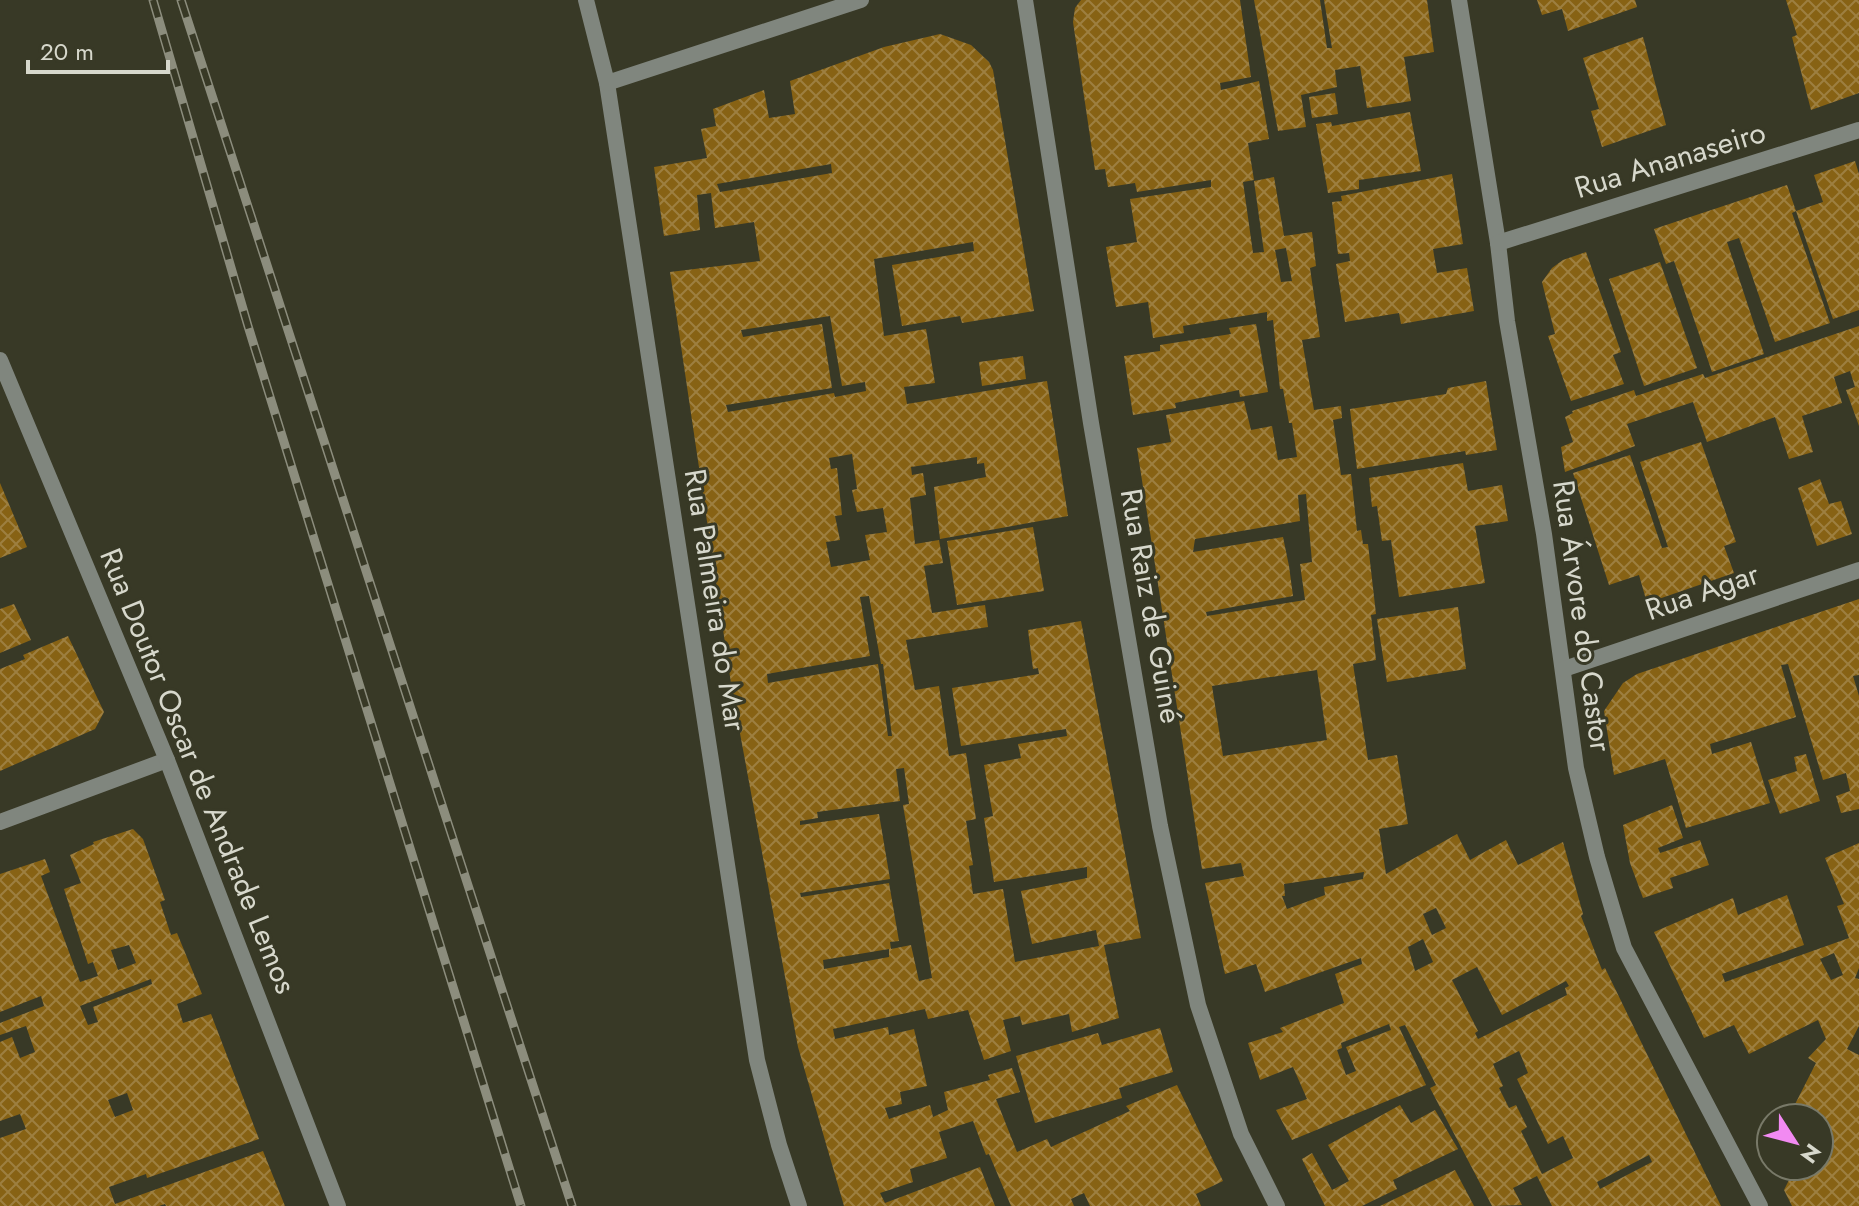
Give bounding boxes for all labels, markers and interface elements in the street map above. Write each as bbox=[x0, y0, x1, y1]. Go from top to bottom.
scale bar bbox=[28, 24, 168, 74]
text: 20 m bbox=[40, 34, 94, 69]
street label: Rua Ananaseiro bbox=[1569, 110, 1771, 209]
street label: Rua Palmeira do Mar bbox=[674, 466, 758, 735]
street label: Rua Árvore do Castor bbox=[1542, 477, 1623, 755]
street label: Rua Raiz de Guiné bbox=[1110, 485, 1193, 727]
street label: Rua Doutor Oscar de Andrade Lemos bbox=[89, 542, 308, 1000]
street label: Rua Agar bbox=[1639, 552, 1765, 631]
north arrow bbox=[1755, 1102, 1835, 1182]
text: N bbox=[1793, 1137, 1829, 1170]

